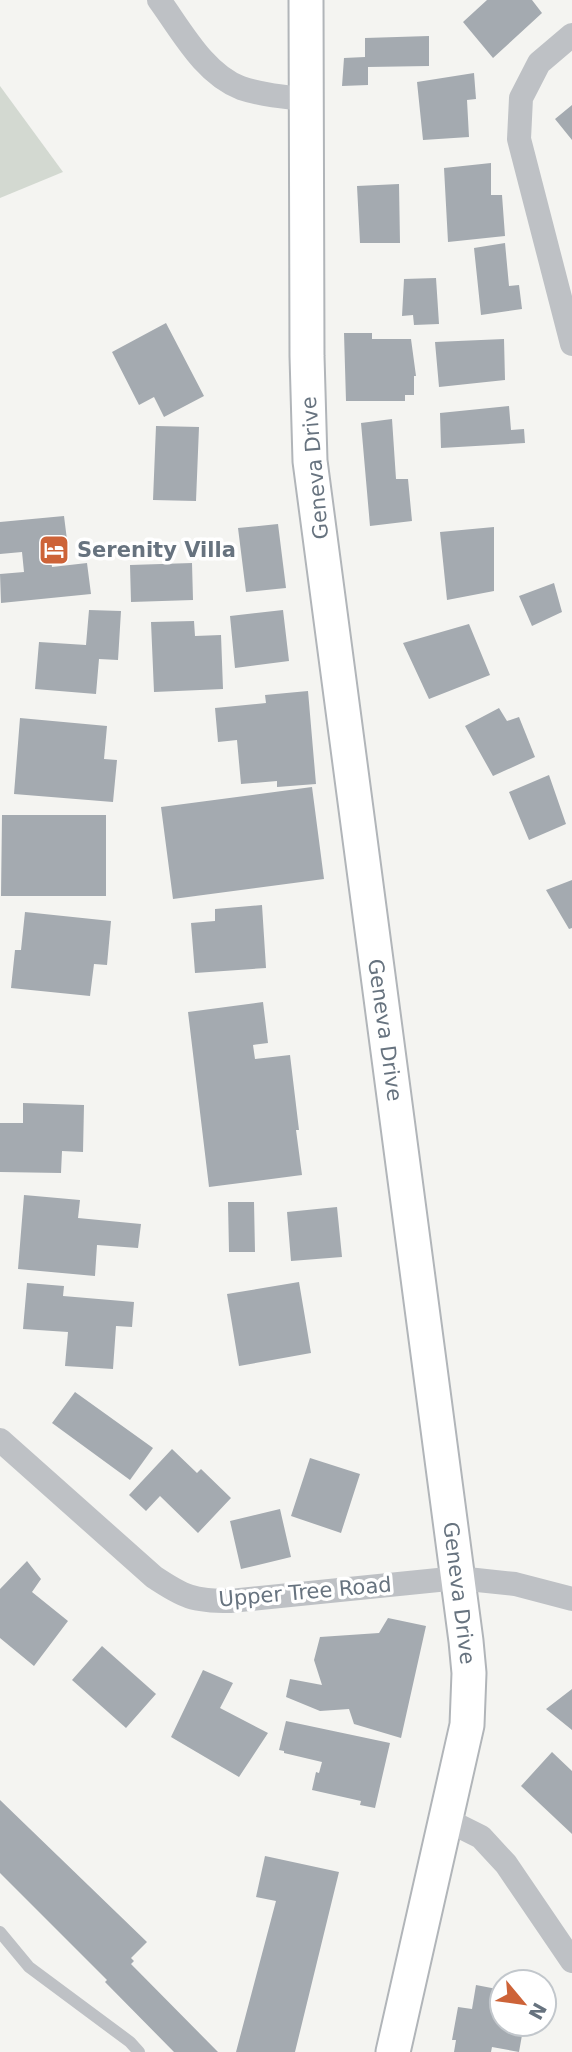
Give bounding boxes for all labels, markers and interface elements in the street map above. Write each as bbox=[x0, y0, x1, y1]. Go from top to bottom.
street label: Geneva Drive bbox=[297, 396, 333, 540]
hotel icon: Serenity Villa bbox=[37, 533, 71, 567]
place label: Serenity Villa bbox=[77, 538, 236, 562]
street label: Geneva Drive bbox=[363, 957, 407, 1103]
street label: Geneva Drive bbox=[438, 1520, 480, 1666]
street label: Upper Tree Road bbox=[218, 1572, 392, 1612]
north arrow bbox=[488, 1968, 558, 2038]
text: N bbox=[524, 1999, 551, 2024]

